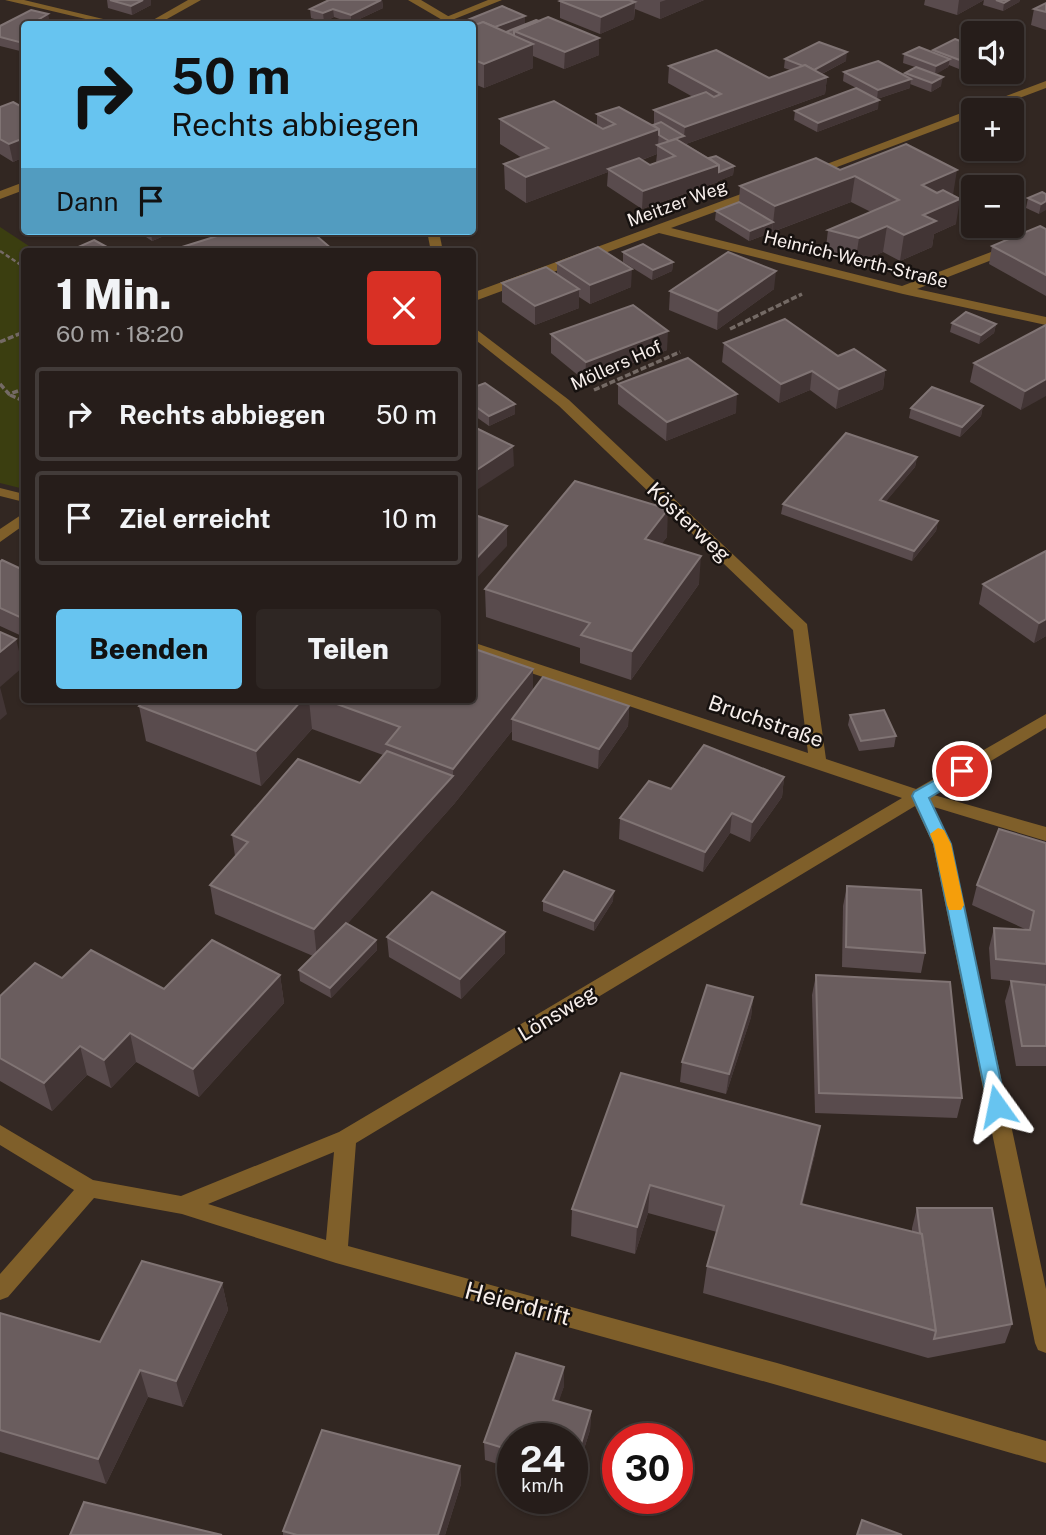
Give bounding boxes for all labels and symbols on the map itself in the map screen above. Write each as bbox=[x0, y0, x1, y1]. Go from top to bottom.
street label: Meitzer Weg bbox=[624, 175, 730, 231]
street label: Heinrich-Werth-Straße bbox=[762, 226, 950, 292]
street label: Möllers Hof bbox=[567, 336, 665, 394]
street label: Kösterweg bbox=[642, 477, 736, 567]
street label: Bruchstraße bbox=[705, 690, 827, 752]
pin bbox=[932, 741, 992, 801]
street label: Lönsweg bbox=[513, 980, 601, 1046]
position arrow bbox=[960, 1069, 1034, 1143]
street label: Heierdrift bbox=[462, 1275, 574, 1331]
speed limit sign: 30 bbox=[602, 1423, 693, 1514]

